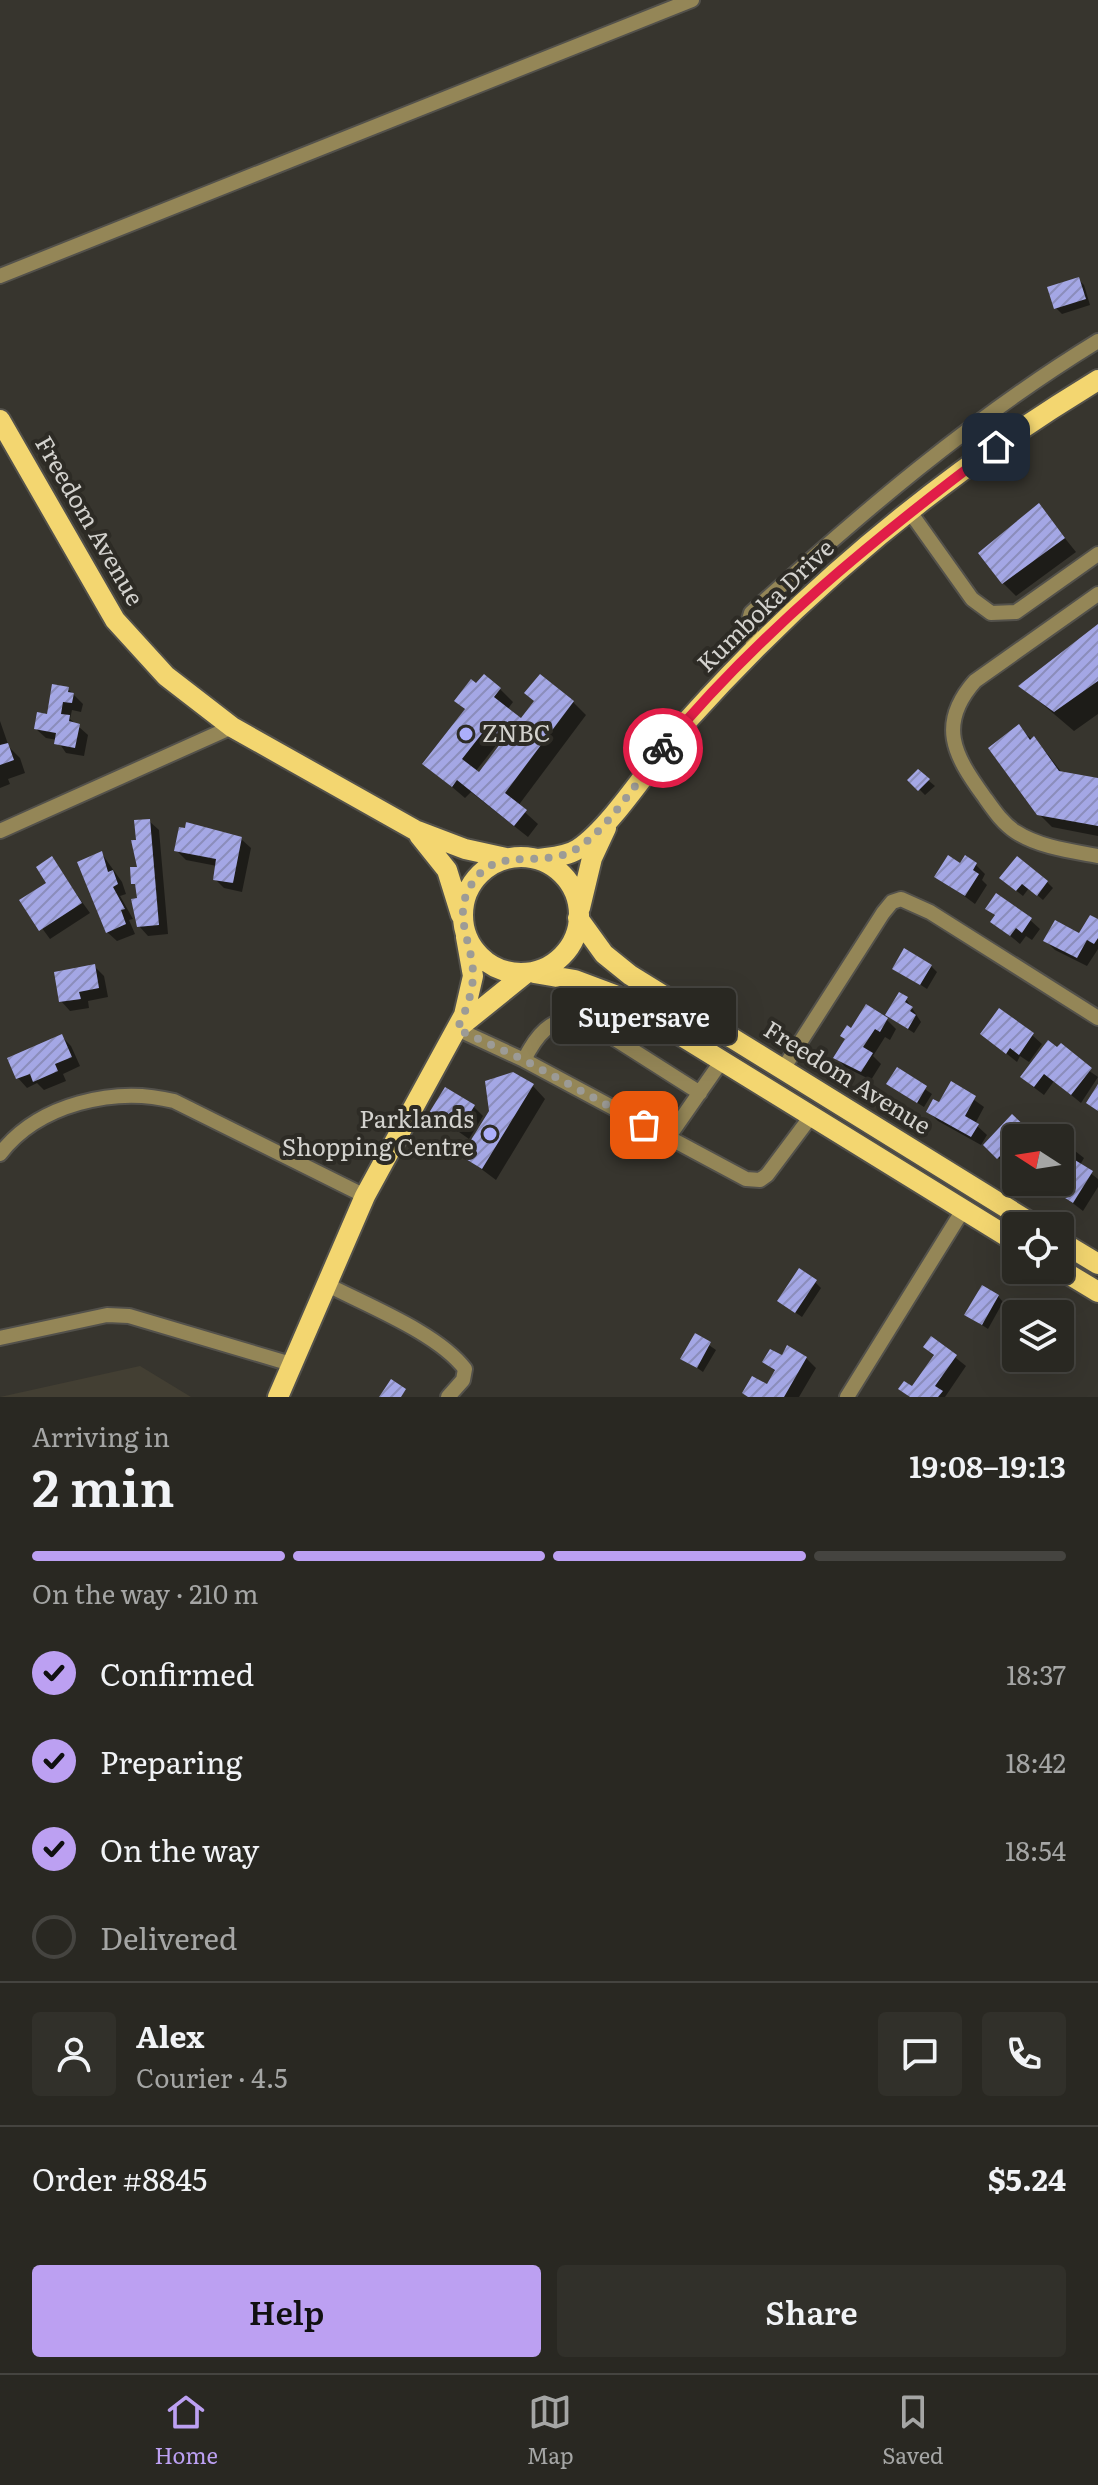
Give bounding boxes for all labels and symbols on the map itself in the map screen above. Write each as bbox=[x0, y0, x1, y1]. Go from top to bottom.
pin bbox=[962, 413, 1030, 481]
street label: Freedom Avenue bbox=[28, 428, 154, 611]
street label: Kumboka Drive bbox=[688, 530, 841, 679]
courier bbox=[623, 708, 703, 788]
place label: ZNBC bbox=[482, 714, 550, 749]
marker: ZNBC bbox=[457, 725, 475, 743]
callout: Supersave bbox=[552, 989, 736, 1045]
street label: Freedom Avenue bbox=[758, 1010, 939, 1141]
pin bbox=[610, 1091, 678, 1159]
place label: Parklands Shopping Centre bbox=[282, 1100, 474, 1163]
north arrow bbox=[1002, 1124, 1074, 1196]
marker: Parklands Shopping Centre bbox=[481, 1125, 499, 1143]

